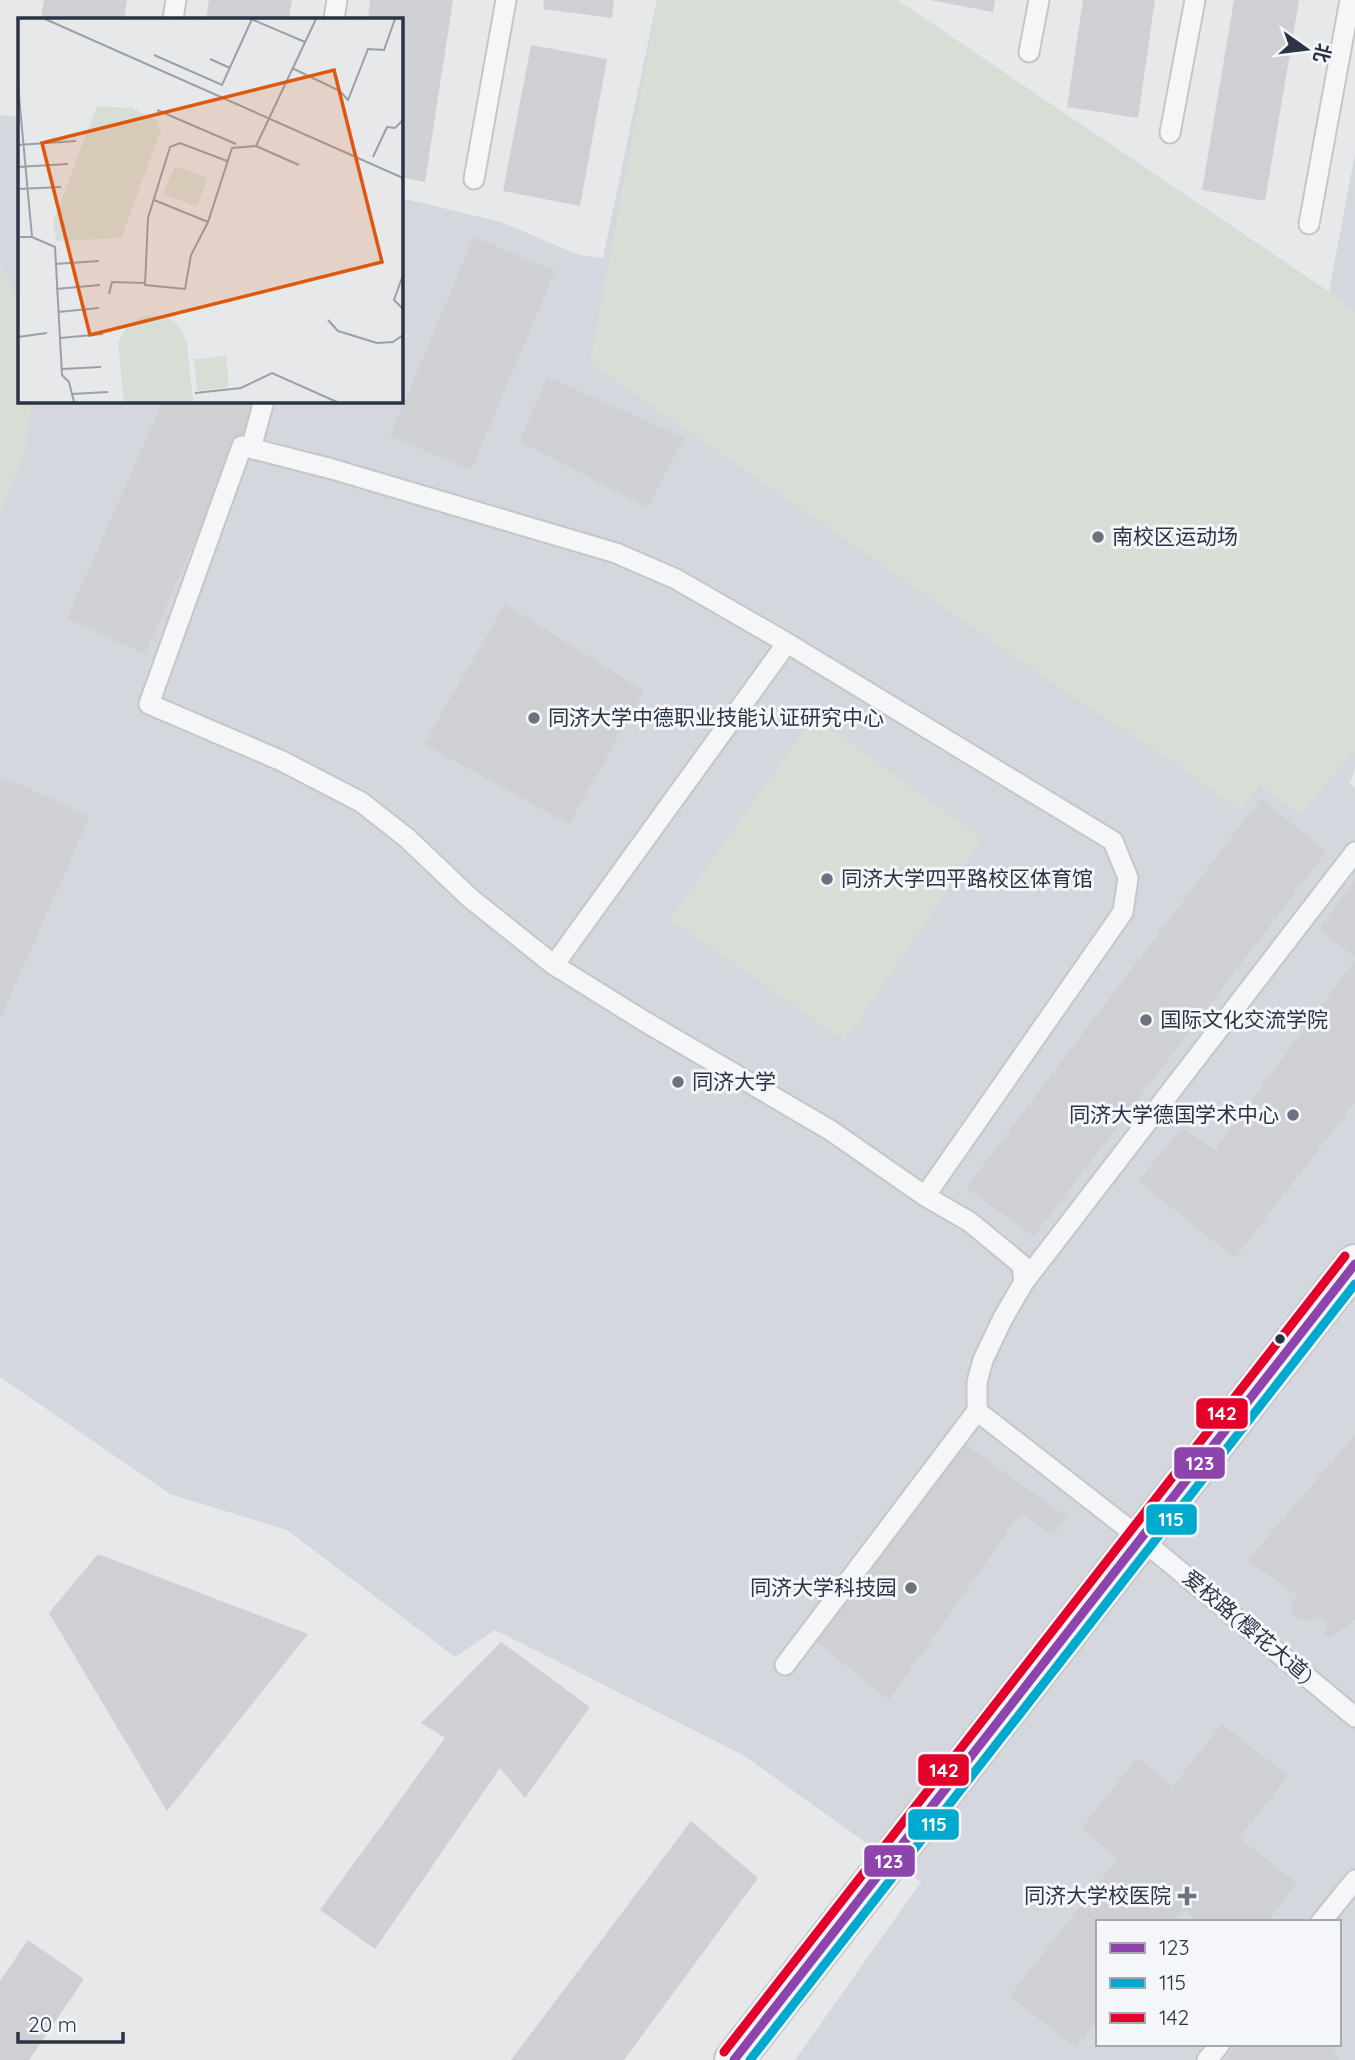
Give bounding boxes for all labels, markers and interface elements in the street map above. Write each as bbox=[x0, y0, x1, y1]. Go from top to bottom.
north arrow bbox=[1271, 14, 1341, 84]
inset map bbox=[18, 18, 402, 402]
text: 北 bbox=[1309, 41, 1336, 65]
place label: 南校区运动场 bbox=[1112, 523, 1238, 549]
marker: 南校区运动场 bbox=[1090, 529, 1106, 545]
place label: 同济大学中德职业技能认证研究中心 bbox=[548, 704, 884, 730]
marker: 同济大学中德职业技能认证研究中心 bbox=[526, 710, 542, 726]
place label: 同济大学四平路校区体育馆 bbox=[841, 865, 1093, 891]
marker: 同济大学四平路校区体育馆 bbox=[819, 871, 835, 887]
place label: 国际文化交流学院 bbox=[1160, 1006, 1328, 1032]
marker: 国际文化交流学院 bbox=[1138, 1012, 1154, 1028]
place label: 同济大学 bbox=[692, 1068, 776, 1094]
marker: 同济大学 bbox=[670, 1074, 686, 1090]
place label: 同济大学德国学术中心 bbox=[1069, 1101, 1279, 1127]
marker: 同济大学德国学术中心 bbox=[1285, 1107, 1301, 1123]
unlabelled marker bbox=[1273, 1332, 1287, 1346]
line badge: 142 bbox=[1195, 1397, 1249, 1430]
text: 142 bbox=[1207, 1401, 1237, 1425]
line badge: 123 bbox=[1173, 1446, 1226, 1480]
text: 123 bbox=[1186, 1451, 1214, 1475]
line badge: 115 bbox=[1145, 1503, 1198, 1536]
text: 115 bbox=[1158, 1507, 1184, 1531]
street label: 爱校路(樱花大道) bbox=[1178, 1564, 1319, 1688]
place label: 同济大学科技园 bbox=[750, 1574, 897, 1600]
marker: 同济大学科技园 bbox=[903, 1580, 919, 1596]
line badge: 142 bbox=[917, 1753, 970, 1787]
text: 142 bbox=[929, 1758, 959, 1782]
line badge: 115 bbox=[907, 1808, 960, 1841]
text: 115 bbox=[921, 1812, 947, 1836]
line badge: 123 bbox=[863, 1844, 916, 1878]
text: 123 bbox=[875, 1849, 903, 1873]
place label: 同济大学校医院 bbox=[1024, 1882, 1171, 1908]
marker: 同济大学校医院 bbox=[1177, 1886, 1197, 1906]
legend bbox=[1096, 1920, 1341, 2046]
text: 123 bbox=[1159, 1934, 1189, 1960]
text: 115 bbox=[1159, 1969, 1186, 1995]
scale bar bbox=[18, 2000, 122, 2044]
text: 142 bbox=[1159, 2004, 1189, 2030]
text: 20 m bbox=[28, 2011, 77, 2037]

